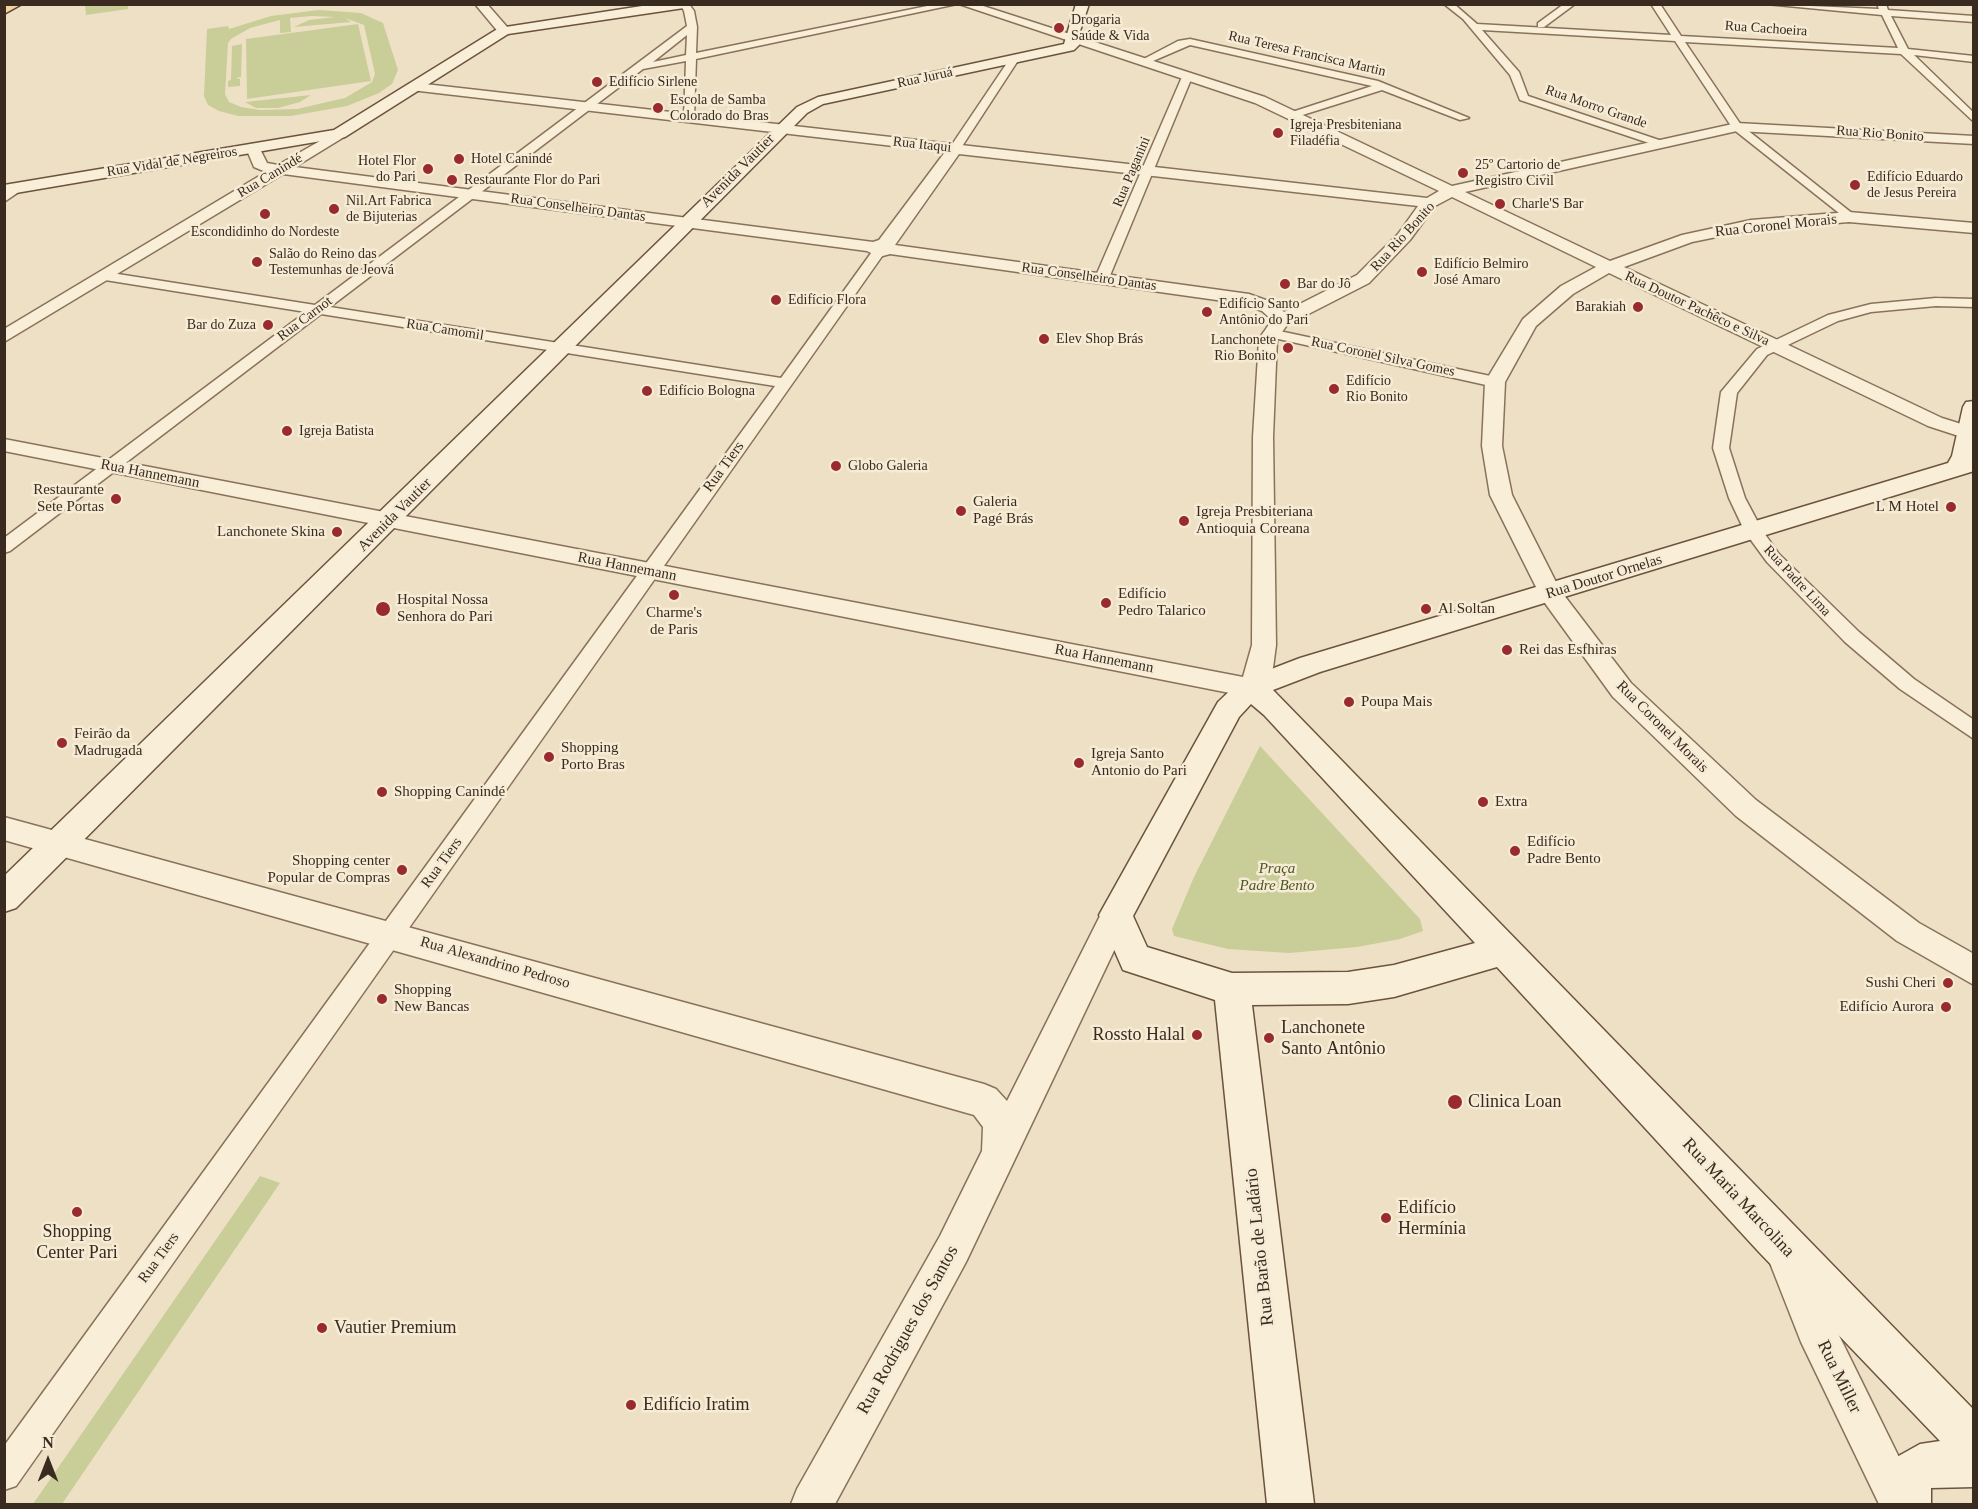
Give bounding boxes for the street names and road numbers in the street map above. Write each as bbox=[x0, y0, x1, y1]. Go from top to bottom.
street label: Rua Cachoeira bbox=[1724, 18, 1808, 40]
street label: Rua Teresa Francisca Martin bbox=[1227, 28, 1387, 80]
street label: Rua Juruá bbox=[896, 64, 954, 92]
street label: Rua Morro Grande bbox=[1543, 82, 1649, 132]
street label: Rua Rio Bonito bbox=[1836, 123, 1924, 145]
street label: Avenida Vautier bbox=[697, 130, 779, 212]
street label: Rua Itaqui bbox=[892, 134, 952, 156]
street label: Rua Paganini bbox=[1110, 134, 1154, 210]
street label: Rua Vidal de Negreiros bbox=[106, 143, 238, 181]
street label: Rua Canindé bbox=[235, 150, 305, 202]
street label: Rua Conselheiro Dantas bbox=[509, 190, 647, 226]
street label: Rua Rio Bonito bbox=[1367, 199, 1439, 275]
street label: Rua Coronel Morais bbox=[1714, 211, 1838, 241]
street label: Rua Conselheiro Dantas bbox=[1020, 259, 1158, 295]
street label: Rua Doutor Pachêco e Silva bbox=[1622, 268, 1772, 350]
street label: Rua Carnot bbox=[274, 293, 336, 345]
street label: Rua Camomil bbox=[405, 316, 485, 344]
street label: Rua Coronel Silva Gomes bbox=[1310, 334, 1456, 380]
street label: Rua Tiers bbox=[700, 438, 748, 496]
street label: Rua Hannemann bbox=[99, 456, 201, 492]
street label: Avenida Vautier bbox=[354, 474, 436, 556]
street label: Rua Padre Lima bbox=[1760, 542, 1834, 620]
street label: Rua Hannemann bbox=[576, 549, 678, 585]
street label: Rua Doutor Ornelas bbox=[1544, 551, 1664, 603]
street label: Rua Hannemann bbox=[1053, 641, 1155, 677]
street label: Rua Coronel Morais bbox=[1612, 677, 1712, 777]
street label: Rua Tiers bbox=[418, 834, 466, 892]
street label: Rua Alexandrino Pedroso bbox=[418, 933, 572, 993]
street label: Rua Maria Marcolina bbox=[1677, 1134, 1799, 1262]
street label: Rua Barão de Ladário bbox=[1241, 1167, 1279, 1327]
street label: Rua Tiers bbox=[135, 1229, 183, 1287]
street label: Rua Rodrigues dos Santos bbox=[853, 1242, 963, 1418]
street label: Rua Miller bbox=[1812, 1337, 1866, 1417]

